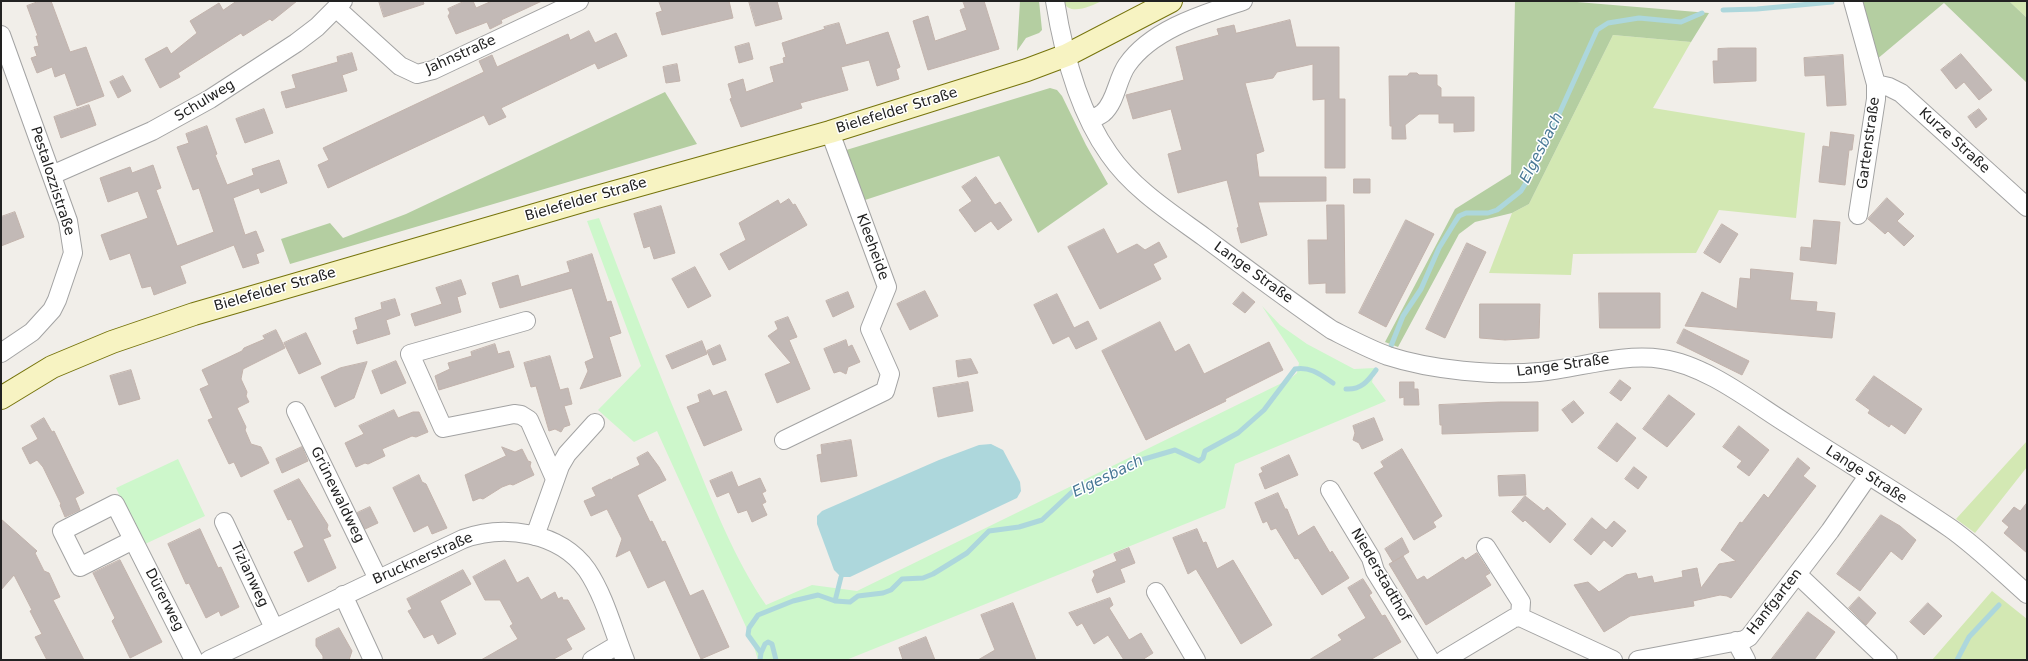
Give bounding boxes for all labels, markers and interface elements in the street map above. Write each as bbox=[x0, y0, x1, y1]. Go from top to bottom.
street label: Jahnstraße bbox=[423, 32, 499, 78]
street label: Schulweg bbox=[172, 77, 238, 125]
street label: Bielefelder Straße bbox=[834, 85, 960, 137]
street label: Gartenstraße bbox=[1854, 96, 1884, 190]
street label: Kurze Straße bbox=[1915, 105, 1993, 177]
water label: Elgesbach bbox=[1517, 110, 1567, 186]
street label: Pestalozzistraße bbox=[26, 124, 78, 238]
street label: Bielefelder Straße bbox=[523, 175, 649, 225]
street label: Kleeheide bbox=[852, 212, 892, 282]
street label: Lange Straße bbox=[1210, 239, 1296, 307]
street label: Bielefelder Straße bbox=[212, 265, 338, 315]
street label: Lange Straße bbox=[1516, 351, 1610, 381]
street label: Lange Straße bbox=[1822, 443, 1910, 507]
street label: Grünewaldweg bbox=[306, 444, 368, 546]
water label: Elgesbach bbox=[1070, 452, 1146, 502]
street label: Niederstadthof bbox=[1347, 526, 1413, 624]
street label: Brucknerstraße bbox=[370, 529, 476, 589]
street label: Tizianweg bbox=[227, 540, 271, 610]
street label: Dürerweg bbox=[141, 566, 187, 634]
street label: Hanfgarten bbox=[1744, 566, 1806, 638]

